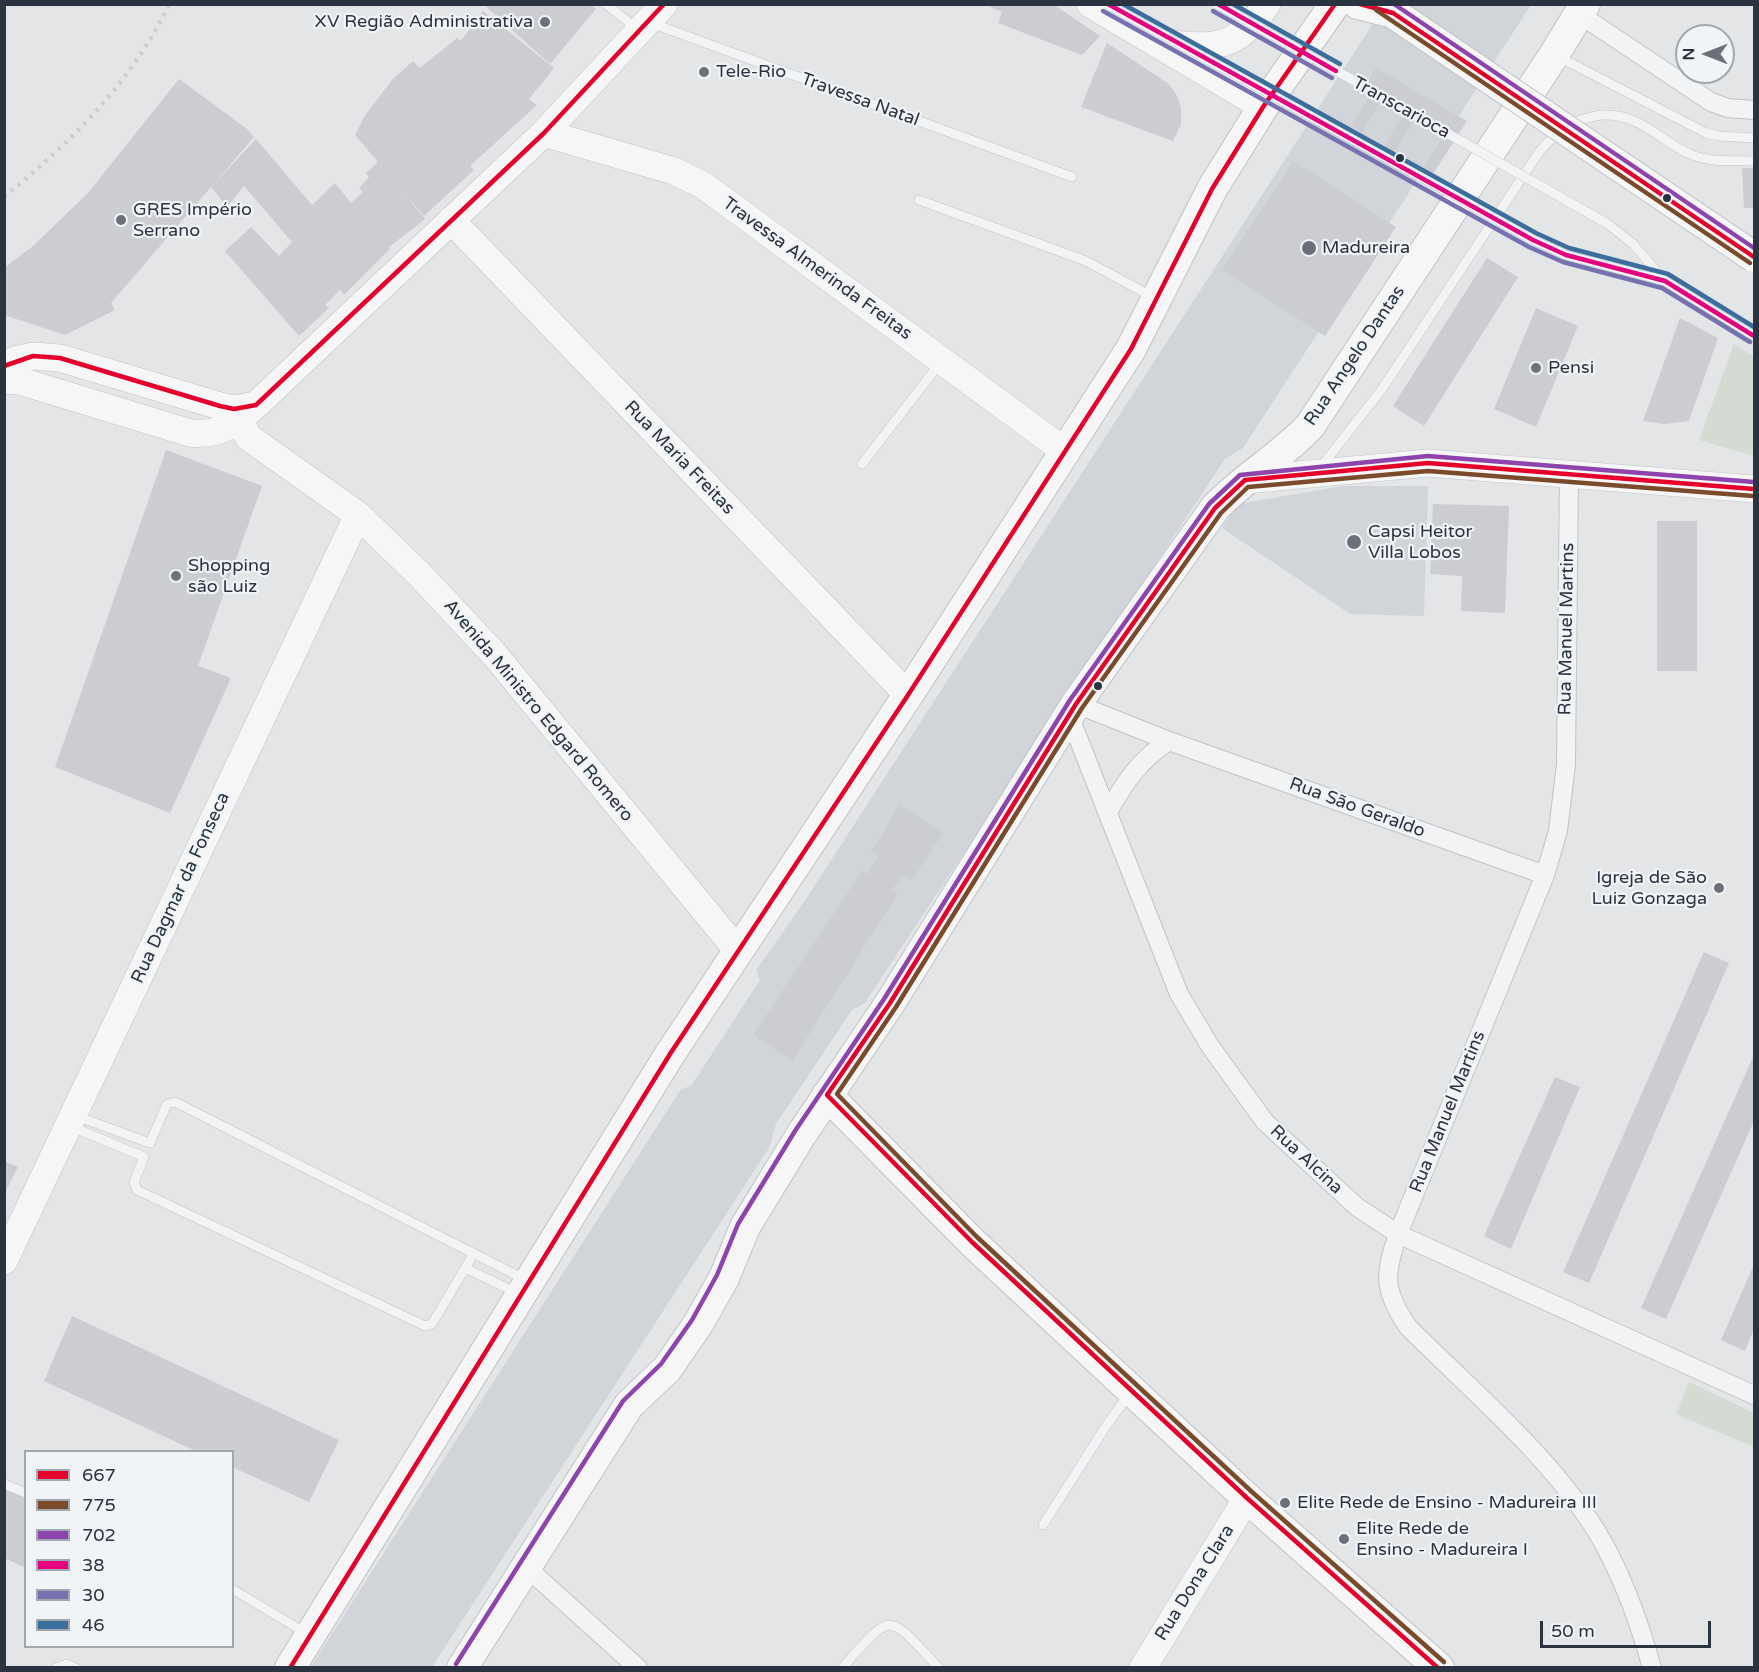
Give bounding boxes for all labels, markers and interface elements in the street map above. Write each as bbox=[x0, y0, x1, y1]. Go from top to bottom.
place label: XV Região Administrativa bbox=[314, 11, 533, 33]
marker: XV Região Administrativa bbox=[538, 15, 552, 29]
north arrow bbox=[1675, 24, 1735, 84]
text: N bbox=[1679, 48, 1699, 60]
place label: Tele-Rio bbox=[716, 61, 786, 83]
marker: Tele-Rio bbox=[697, 65, 711, 79]
street label: Travessa Natal bbox=[798, 69, 922, 131]
street label: Transcarioca bbox=[1348, 72, 1454, 144]
unlabelled marker bbox=[1394, 152, 1406, 164]
unlabelled marker bbox=[1661, 192, 1673, 204]
street label: Travessa Almerinda Freitas bbox=[718, 193, 916, 345]
place label: GRES Império Serrano bbox=[133, 199, 252, 242]
marker: GRES Império Serrano bbox=[114, 213, 128, 227]
place label: Madureira bbox=[1322, 237, 1410, 259]
marker: Madureira bbox=[1300, 239, 1318, 257]
street label: Rua Angelo Dantas bbox=[1300, 282, 1410, 430]
place label: Pensi bbox=[1548, 357, 1594, 379]
marker: Pensi bbox=[1529, 361, 1543, 375]
street label: Rua Maria Freitas bbox=[619, 397, 739, 519]
place label: Capsi Heitor Villa Lobos bbox=[1368, 521, 1472, 564]
marker: Capsi Heitor Villa Lobos bbox=[1345, 533, 1363, 551]
street label: Rua Manuel Martins bbox=[1555, 543, 1579, 715]
place label: Shopping são Luiz bbox=[188, 555, 270, 598]
marker: Shopping são Luiz bbox=[169, 569, 183, 583]
street label: Avenida Ministro Edgard Romero bbox=[439, 595, 637, 827]
unlabelled marker bbox=[1092, 680, 1104, 692]
street label: Rua São Geraldo bbox=[1286, 773, 1428, 843]
street label: Rua Dagmar da Fonseca bbox=[127, 789, 235, 987]
place label: Igreja de São Luiz Gonzaga bbox=[1591, 867, 1707, 910]
marker: Igreja de São Luiz Gonzaga bbox=[1712, 881, 1726, 895]
street label: Rua Manuel Martins bbox=[1406, 1028, 1490, 1196]
street label: Rua Alcina bbox=[1265, 1121, 1347, 1199]
legend bbox=[24, 1450, 234, 1648]
text: 667 bbox=[82, 1464, 116, 1486]
place label: Elite Rede de Ensino - Madureira III bbox=[1297, 1492, 1597, 1514]
text: 775 bbox=[82, 1494, 116, 1516]
marker: Elite Rede de Ensino - Madureira III bbox=[1278, 1496, 1292, 1510]
place label: Elite Rede de Ensino - Madureira I bbox=[1356, 1518, 1528, 1561]
street label: Rua Dona Clara bbox=[1151, 1521, 1239, 1645]
text: 702 bbox=[82, 1524, 116, 1546]
marker: Elite Rede de Ensino - Madureira I bbox=[1337, 1532, 1351, 1546]
text: 38 bbox=[82, 1554, 105, 1576]
text: 30 bbox=[82, 1584, 105, 1606]
scale bar bbox=[1543, 1609, 1714, 1647]
text: 46 bbox=[82, 1614, 105, 1636]
text: 50 m bbox=[1551, 1620, 1595, 1642]

